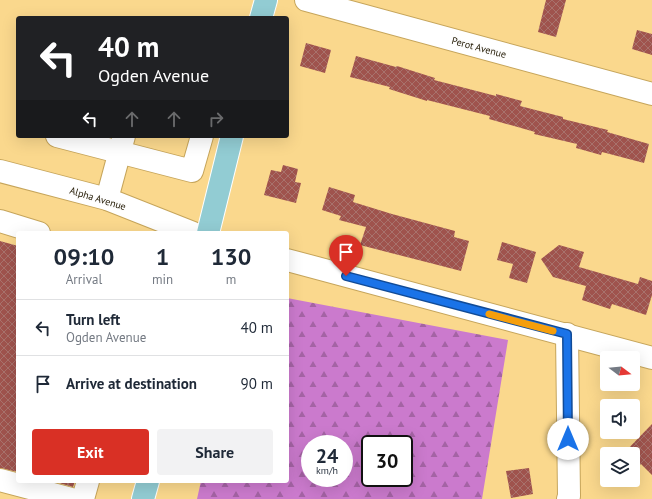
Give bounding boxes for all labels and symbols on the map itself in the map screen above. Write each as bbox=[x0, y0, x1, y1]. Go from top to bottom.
street label: Perot Avenue bbox=[450, 34, 508, 61]
street label: Alpha Avenue bbox=[68, 184, 128, 213]
pin bbox=[329, 235, 363, 276]
north arrow bbox=[600, 351, 640, 391]
position arrow bbox=[547, 418, 589, 460]
speed limit sign: 30 bbox=[361, 435, 413, 487]

